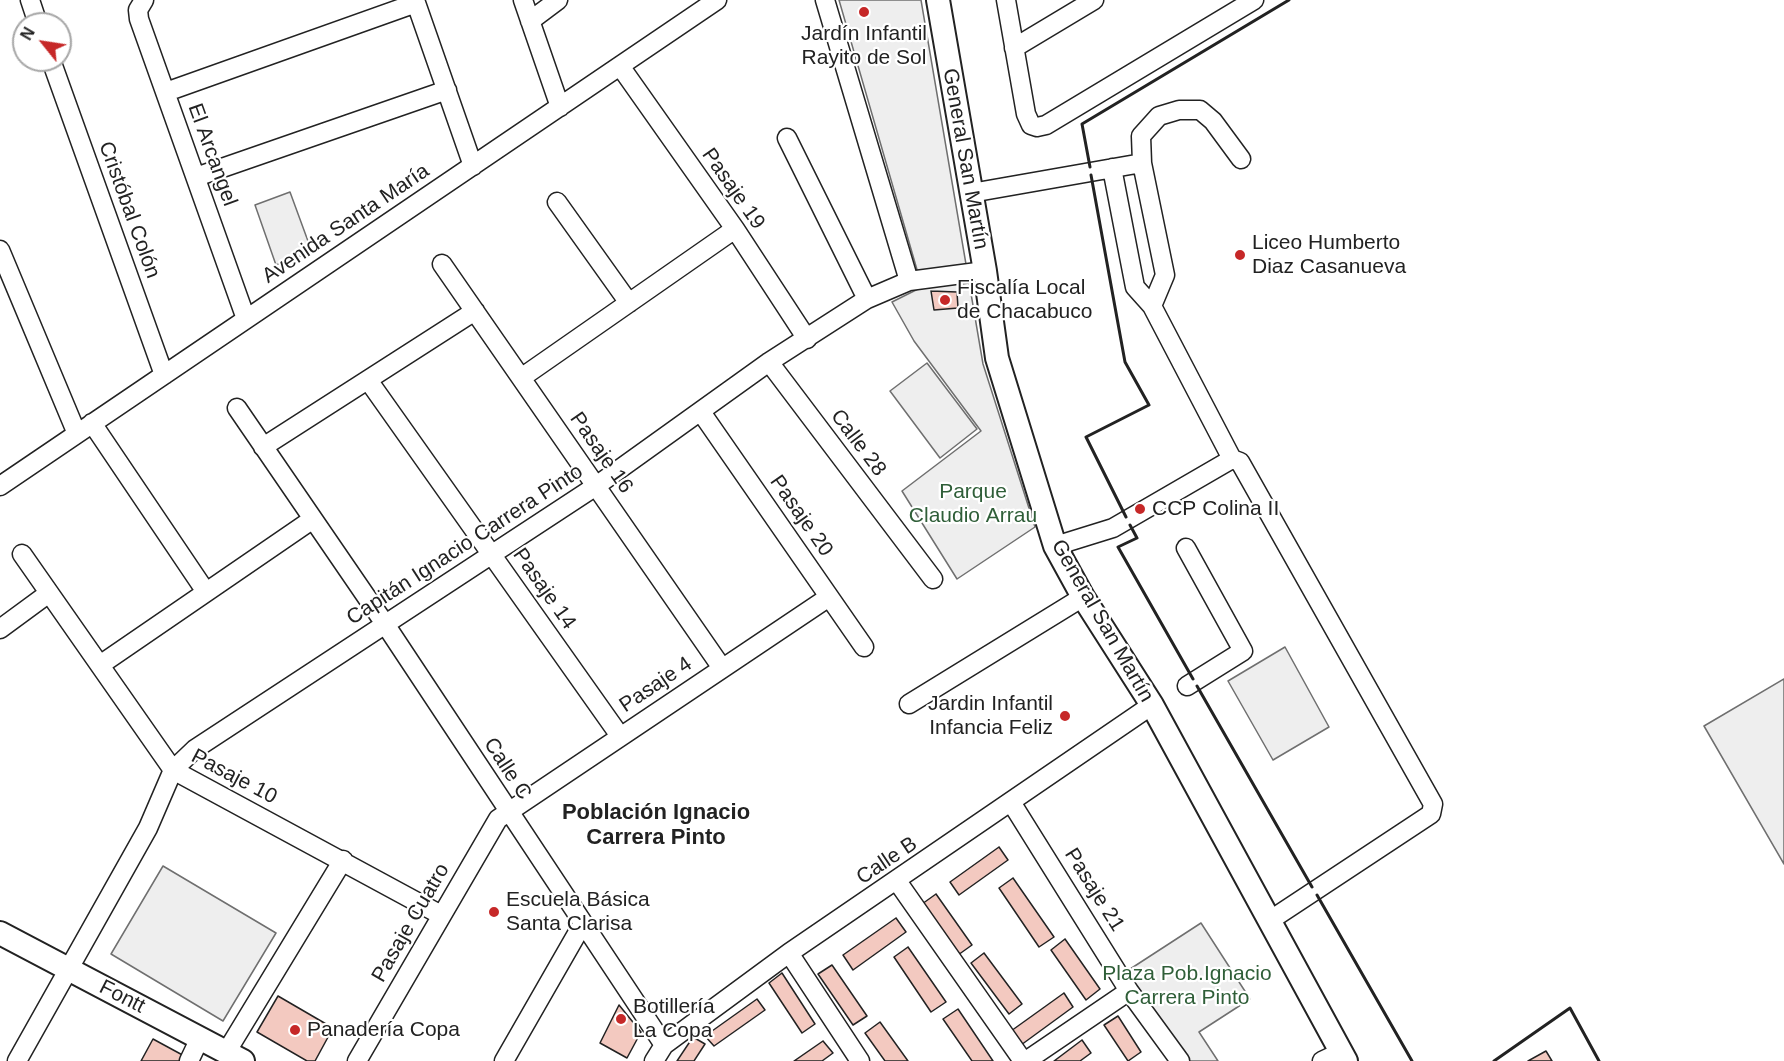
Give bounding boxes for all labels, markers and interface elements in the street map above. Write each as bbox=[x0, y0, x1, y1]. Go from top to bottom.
marker: Jardín Infantil Rayito de Sol bbox=[857, 5, 871, 19]
north arrow bbox=[12, 12, 72, 72]
place label: Jardín Infantil Rayito de Sol bbox=[801, 21, 927, 71]
text: N bbox=[17, 24, 38, 43]
street label: General San Martín bbox=[937, 67, 993, 251]
street label: El Arcangel bbox=[182, 100, 242, 210]
street label: Cristóbal Colón bbox=[93, 138, 165, 282]
street label: Pasaje 19 bbox=[696, 144, 770, 234]
street label: Avenida Santa María bbox=[258, 159, 434, 289]
place label: Liceo Humberto Diaz Casanueva bbox=[1252, 230, 1406, 280]
marker: Liceo Humberto Diaz Casanueva bbox=[1233, 248, 1247, 262]
place label: Fiscalía Local de Chacabuco bbox=[957, 275, 1092, 325]
marker: Fiscalía Local de Chacabuco bbox=[938, 293, 952, 307]
street label: Calle 28 bbox=[825, 405, 891, 481]
street label: Pasaje 16 bbox=[564, 408, 638, 498]
street label: Capitán Ignacio Carrera Pinto bbox=[342, 459, 588, 631]
street label: Pasaje 20 bbox=[764, 471, 838, 561]
park label: Parque Claudio Arrau bbox=[909, 479, 1037, 529]
place label: CCP Colina II bbox=[1152, 496, 1279, 522]
marker: CCP Colina II bbox=[1133, 502, 1147, 516]
street label: General San Martín bbox=[1045, 535, 1159, 707]
street label: Pasaje 14 bbox=[507, 544, 581, 634]
street label: Pasaje 4 bbox=[615, 652, 697, 718]
place label: Jardin Infantil Infancia Feliz bbox=[928, 691, 1053, 741]
marker: Jardin Infantil Infancia Feliz bbox=[1058, 709, 1072, 723]
street label: Calle C bbox=[478, 733, 536, 805]
street label: Pasaje 10 bbox=[187, 744, 281, 810]
district label: Población Ignacio Carrera Pinto bbox=[562, 800, 750, 852]
street label: Calle B bbox=[852, 832, 922, 890]
street label: Pasaje 21 bbox=[1059, 844, 1129, 936]
street label: Pasaje Cuatro bbox=[367, 859, 455, 987]
place label: Escuela Básica Santa Clarisa bbox=[506, 887, 650, 937]
marker: Escuela Básica Santa Clarisa bbox=[487, 905, 501, 919]
park label: Plaza Pob.Ignacio Carrera Pinto bbox=[1102, 961, 1272, 1011]
street label: Fontt bbox=[95, 975, 149, 1019]
place label: Botillería La Copa bbox=[633, 994, 715, 1044]
marker: Botillería La Copa bbox=[614, 1012, 628, 1026]
place label: Panadería Copa bbox=[307, 1017, 460, 1043]
marker: Panadería Copa bbox=[288, 1023, 302, 1037]

